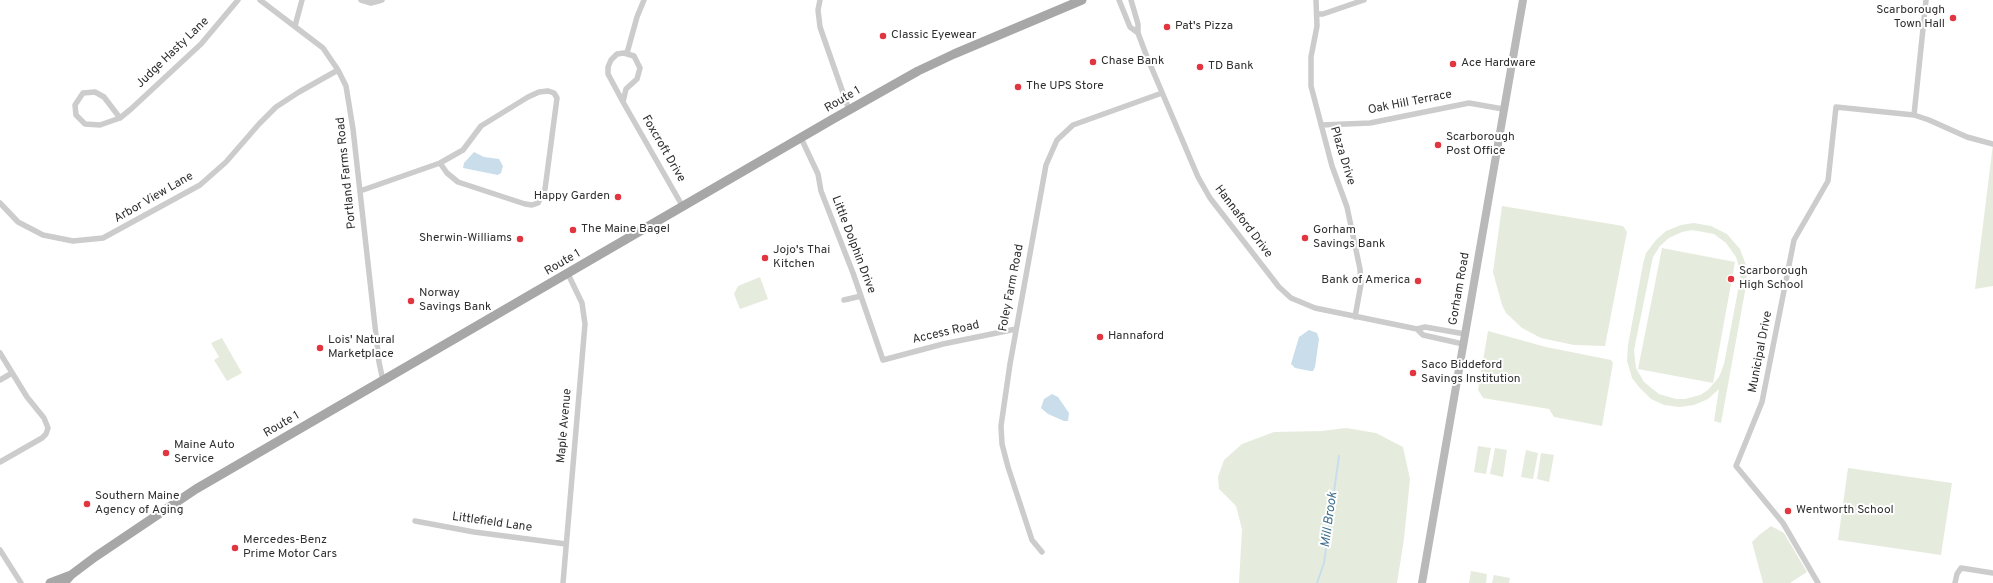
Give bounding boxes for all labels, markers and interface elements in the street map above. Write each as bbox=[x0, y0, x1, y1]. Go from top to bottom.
place label: Scarborough Town Hall bbox=[1876, 4, 1945, 32]
marker: Scarborough Town Hall bbox=[1948, 13, 1958, 23]
street label: Judge Hasty Lane bbox=[134, 15, 212, 91]
place label: Pat's Pizza bbox=[1175, 20, 1233, 34]
marker: Pat's Pizza bbox=[1162, 22, 1172, 32]
place label: Classic Eyewear bbox=[891, 29, 977, 43]
marker: Classic Eyewear bbox=[878, 31, 888, 41]
place label: Chase Bank bbox=[1101, 55, 1164, 69]
marker: Chase Bank bbox=[1088, 57, 1098, 67]
place label: Ace Hardware bbox=[1461, 57, 1536, 71]
marker: Ace Hardware bbox=[1448, 59, 1458, 69]
place label: TD Bank bbox=[1208, 60, 1254, 74]
marker: TD Bank bbox=[1195, 62, 1205, 72]
place label: The UPS Store bbox=[1026, 80, 1104, 94]
marker: The UPS Store bbox=[1013, 82, 1023, 92]
street label: Route 1 bbox=[822, 84, 864, 116]
street label: Oak Hill Terrace bbox=[1367, 88, 1453, 118]
street label: Foxcroft Drive bbox=[638, 113, 688, 185]
street label: Portland Farms Road bbox=[334, 116, 360, 230]
street label: Plaza Drive bbox=[1326, 125, 1358, 187]
place label: Scarborough Post Office bbox=[1446, 131, 1515, 159]
marker: Scarborough Post Office bbox=[1433, 140, 1443, 150]
street label: Arbor View Lane bbox=[112, 170, 196, 226]
street label: Hannaford Drive bbox=[1211, 183, 1275, 261]
place label: Happy Garden bbox=[534, 190, 610, 204]
marker: Happy Garden bbox=[613, 192, 623, 202]
street label: Little Dolphin Drive bbox=[828, 194, 878, 296]
place label: The Maine Bagel bbox=[581, 223, 670, 237]
place label: Gorham Savings Bank bbox=[1313, 224, 1385, 252]
marker: The Maine Bagel bbox=[568, 225, 578, 235]
place label: Sherwin-Williams bbox=[419, 232, 512, 246]
marker: Gorham Savings Bank bbox=[1300, 233, 1310, 243]
marker: Sherwin-Williams bbox=[515, 234, 525, 244]
street label: Foley Farm Road bbox=[996, 243, 1028, 333]
place label: Jojo's Thai Kitchen bbox=[773, 244, 830, 272]
street label: Route 1 bbox=[542, 247, 584, 279]
street label: Gorham Road bbox=[1447, 252, 1473, 326]
marker: Jojo's Thai Kitchen bbox=[760, 253, 770, 263]
place label: Scarborough High School bbox=[1739, 265, 1808, 293]
place label: Bank of America bbox=[1321, 274, 1410, 288]
marker: Scarborough High School bbox=[1726, 274, 1736, 284]
marker: Bank of America bbox=[1413, 276, 1423, 286]
place label: Norway Savings Bank bbox=[419, 287, 491, 315]
marker: Norway Savings Bank bbox=[406, 296, 416, 306]
street label: Municipal Drive bbox=[1746, 310, 1776, 394]
street label: Access Road bbox=[911, 318, 981, 348]
place label: Hannaford bbox=[1108, 330, 1164, 344]
marker: Hannaford bbox=[1095, 332, 1105, 342]
place label: Lois' Natural Marketplace bbox=[328, 334, 395, 362]
marker: Lois' Natural Marketplace bbox=[315, 343, 325, 353]
place label: Saco Biddeford Savings Institution bbox=[1421, 359, 1521, 387]
marker: Saco Biddeford Savings Institution bbox=[1408, 368, 1418, 378]
street label: Maple Avenue bbox=[555, 388, 575, 464]
street label: Route 1 bbox=[261, 409, 303, 441]
place label: Maine Auto Service bbox=[174, 439, 235, 467]
marker: Maine Auto Service bbox=[161, 448, 171, 458]
place label: Southern Maine Agency of Aging bbox=[95, 490, 183, 518]
water label: Mill Brook bbox=[1318, 491, 1342, 549]
marker: Southern Maine Agency of Aging bbox=[82, 499, 92, 509]
place label: Wentworth School bbox=[1796, 504, 1894, 518]
marker: Wentworth School bbox=[1783, 506, 1793, 516]
street label: Littlefield Lane bbox=[451, 510, 533, 536]
place label: Mercedes-Benz Prime Motor Cars bbox=[243, 534, 337, 562]
marker: Mercedes-Benz Prime Motor Cars bbox=[230, 543, 240, 553]

